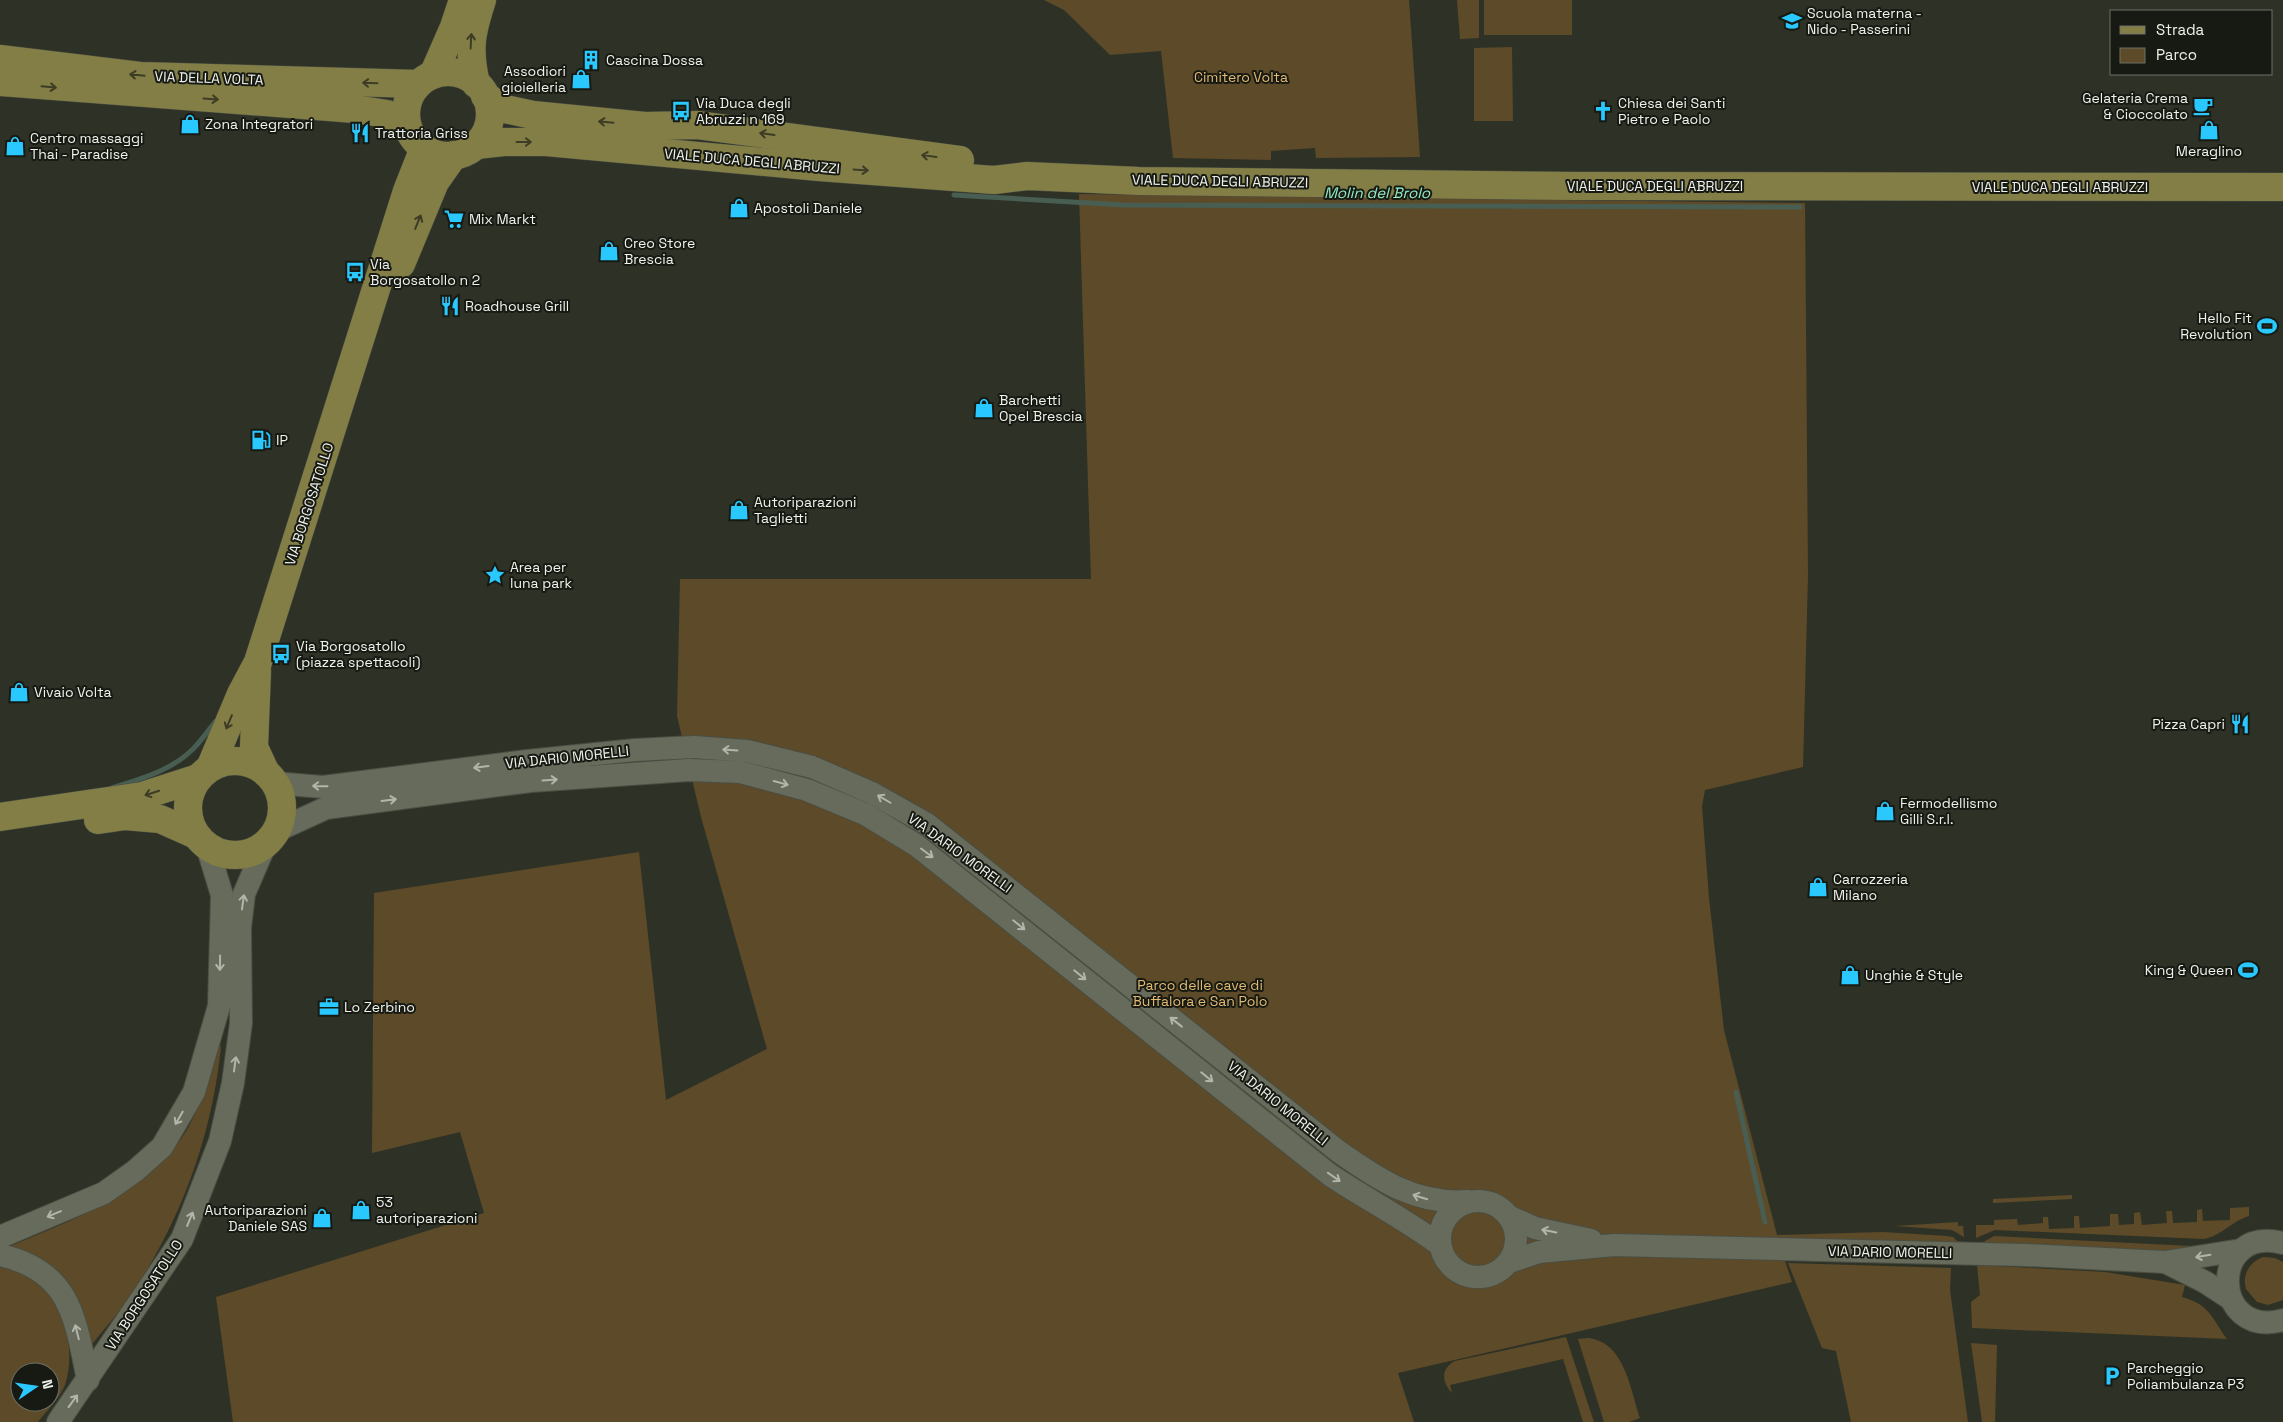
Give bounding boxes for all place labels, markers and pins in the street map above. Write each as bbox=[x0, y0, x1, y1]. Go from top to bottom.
place label: Scuola materna - Nido - Passerini bbox=[1807, 4, 1922, 38]
school or university icon: Scuola materna - Nido - Passerini bbox=[1781, 10, 1803, 32]
building icon: Cascina Dossa bbox=[580, 49, 602, 71]
place label: Cascina Dossa bbox=[606, 51, 703, 69]
place label: Assodiori gioielleria bbox=[501, 62, 566, 96]
shop icon: Assodiori gioielleria bbox=[570, 68, 592, 90]
place label: Gelateria Crema & Cioccolato bbox=[2082, 89, 2188, 123]
place label: Via Duca degli Abruzzi n 169 bbox=[696, 94, 791, 128]
place label: Chiesa dei Santi Pietro e Paolo bbox=[1618, 94, 1725, 128]
cafe icon: Gelateria Crema & Cioccolato bbox=[2192, 95, 2214, 117]
bus stop icon: Via Duca degli Abruzzi n 169 bbox=[670, 100, 692, 122]
church icon: Chiesa dei Santi Pietro e Paolo bbox=[1592, 100, 1614, 122]
shop icon: Zona Integratori bbox=[179, 113, 201, 135]
place label: Zona Integratori bbox=[205, 115, 313, 133]
shop icon: Meraglino bbox=[2198, 119, 2220, 141]
restaurant icon: Trattoria Griss bbox=[349, 122, 371, 144]
place label: Trattoria Griss bbox=[375, 124, 468, 142]
place label: Centro massaggi Thai - Paradise bbox=[30, 129, 143, 163]
shop icon: Centro massaggi Thai - Paradise bbox=[4, 135, 26, 157]
place label: Meraglino bbox=[2176, 142, 2242, 160]
shop icon: Apostoli Daniele bbox=[728, 197, 750, 219]
place label: Apostoli Daniele bbox=[754, 199, 862, 217]
supermarket icon: Mix Markt bbox=[443, 208, 465, 230]
place label: Mix Markt bbox=[469, 210, 536, 228]
place label: Creo Store Brescia bbox=[624, 234, 695, 268]
shop icon: Creo Store Brescia bbox=[598, 240, 620, 262]
place label: Via Borgosatollo n 2 bbox=[370, 255, 480, 289]
bus stop icon: Via Borgosatollo n 2 bbox=[344, 261, 366, 283]
restaurant icon: Roadhouse Grill bbox=[439, 295, 461, 317]
place label: Roadhouse Grill bbox=[465, 297, 569, 315]
place label: Hello Fit Revolution bbox=[2180, 309, 2252, 343]
sports icon: Hello Fit Revolution bbox=[2256, 315, 2278, 337]
place label: Barchetti Opel Brescia bbox=[999, 391, 1083, 425]
shop icon: Barchetti Opel Brescia bbox=[973, 397, 995, 419]
fuel station icon: IP bbox=[250, 429, 272, 451]
place label: IP bbox=[276, 431, 288, 449]
place label: Autoriparazioni Taglietti bbox=[754, 493, 856, 527]
shop icon: Autoriparazioni Taglietti bbox=[728, 499, 750, 521]
place label: Area per luna park bbox=[510, 558, 573, 592]
place icon: Area per luna park bbox=[484, 564, 506, 586]
place label: Via Borgosatollo (piazza spettacoli) bbox=[296, 637, 421, 671]
bus stop icon: Via Borgosatollo (piazza spettacoli) bbox=[270, 643, 292, 665]
shop icon: Vivaio Volta bbox=[8, 681, 30, 703]
place label: Vivaio Volta bbox=[34, 683, 112, 701]
restaurant icon: Pizza Capri bbox=[2229, 713, 2251, 735]
place label: Pizza Capri bbox=[2152, 715, 2225, 733]
place label: Fermodellismo Gilli S.r.l. bbox=[1900, 794, 1997, 828]
shop icon: Fermodellismo Gilli S.r.l. bbox=[1874, 800, 1896, 822]
place label: Carrozzeria Milano bbox=[1833, 870, 1908, 904]
shop icon: Carrozzeria Milano bbox=[1807, 876, 1829, 898]
sports icon: King & Queen bbox=[2237, 959, 2259, 981]
place label: King & Queen bbox=[2145, 961, 2233, 979]
shop icon: Unghie & Style bbox=[1839, 964, 1861, 986]
place label: Unghie & Style bbox=[1865, 966, 1963, 984]
office icon: Lo Zerbino bbox=[318, 996, 340, 1018]
place label: Lo Zerbino bbox=[344, 998, 415, 1016]
place label: 53 autoriparazioni bbox=[376, 1193, 478, 1227]
shop icon: 53 autoriparazioni bbox=[350, 1199, 372, 1221]
place label: Autoriparazioni Daniele SAS bbox=[205, 1201, 307, 1235]
shop icon: Autoriparazioni Daniele SAS bbox=[311, 1207, 333, 1229]
place label: Parcheggio Poliambulanza P3 bbox=[2127, 1359, 2244, 1393]
parking icon: Parcheggio Poliambulanza P3 bbox=[2101, 1365, 2123, 1387]

